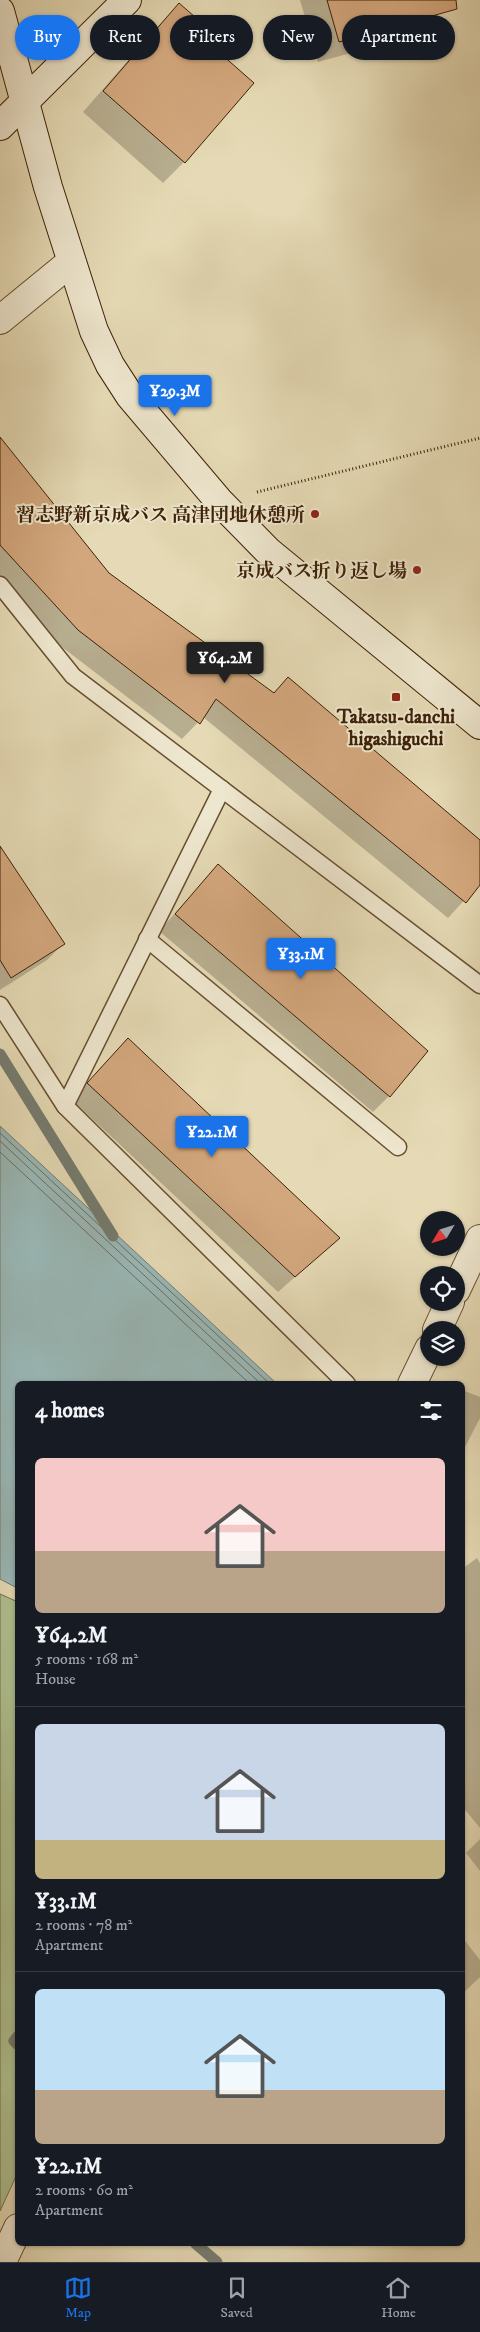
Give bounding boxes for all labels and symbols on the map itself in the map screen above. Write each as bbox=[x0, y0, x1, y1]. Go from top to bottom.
pin: ¥29.3M bbox=[134, 374, 216, 417]
place label: 習志野新京成バス 高津団地休憩所 bbox=[16, 504, 305, 527]
marker: 習志野新京成バス 高津団地休憩所 bbox=[309, 508, 321, 520]
place label: 京成バス折り返し場 bbox=[236, 560, 407, 583]
marker: 京成バス折り返し場 bbox=[411, 564, 423, 576]
pin: ¥64.2M bbox=[184, 642, 266, 684]
marker: Takatsu-danchi higashiguchi bbox=[390, 691, 402, 703]
place label: Takatsu-danchi higashiguchi bbox=[336, 706, 455, 751]
pin: ¥33.1M bbox=[260, 938, 342, 980]
pin: ¥22.1M bbox=[171, 1116, 253, 1158]
north arrow bbox=[420, 1211, 465, 1256]

